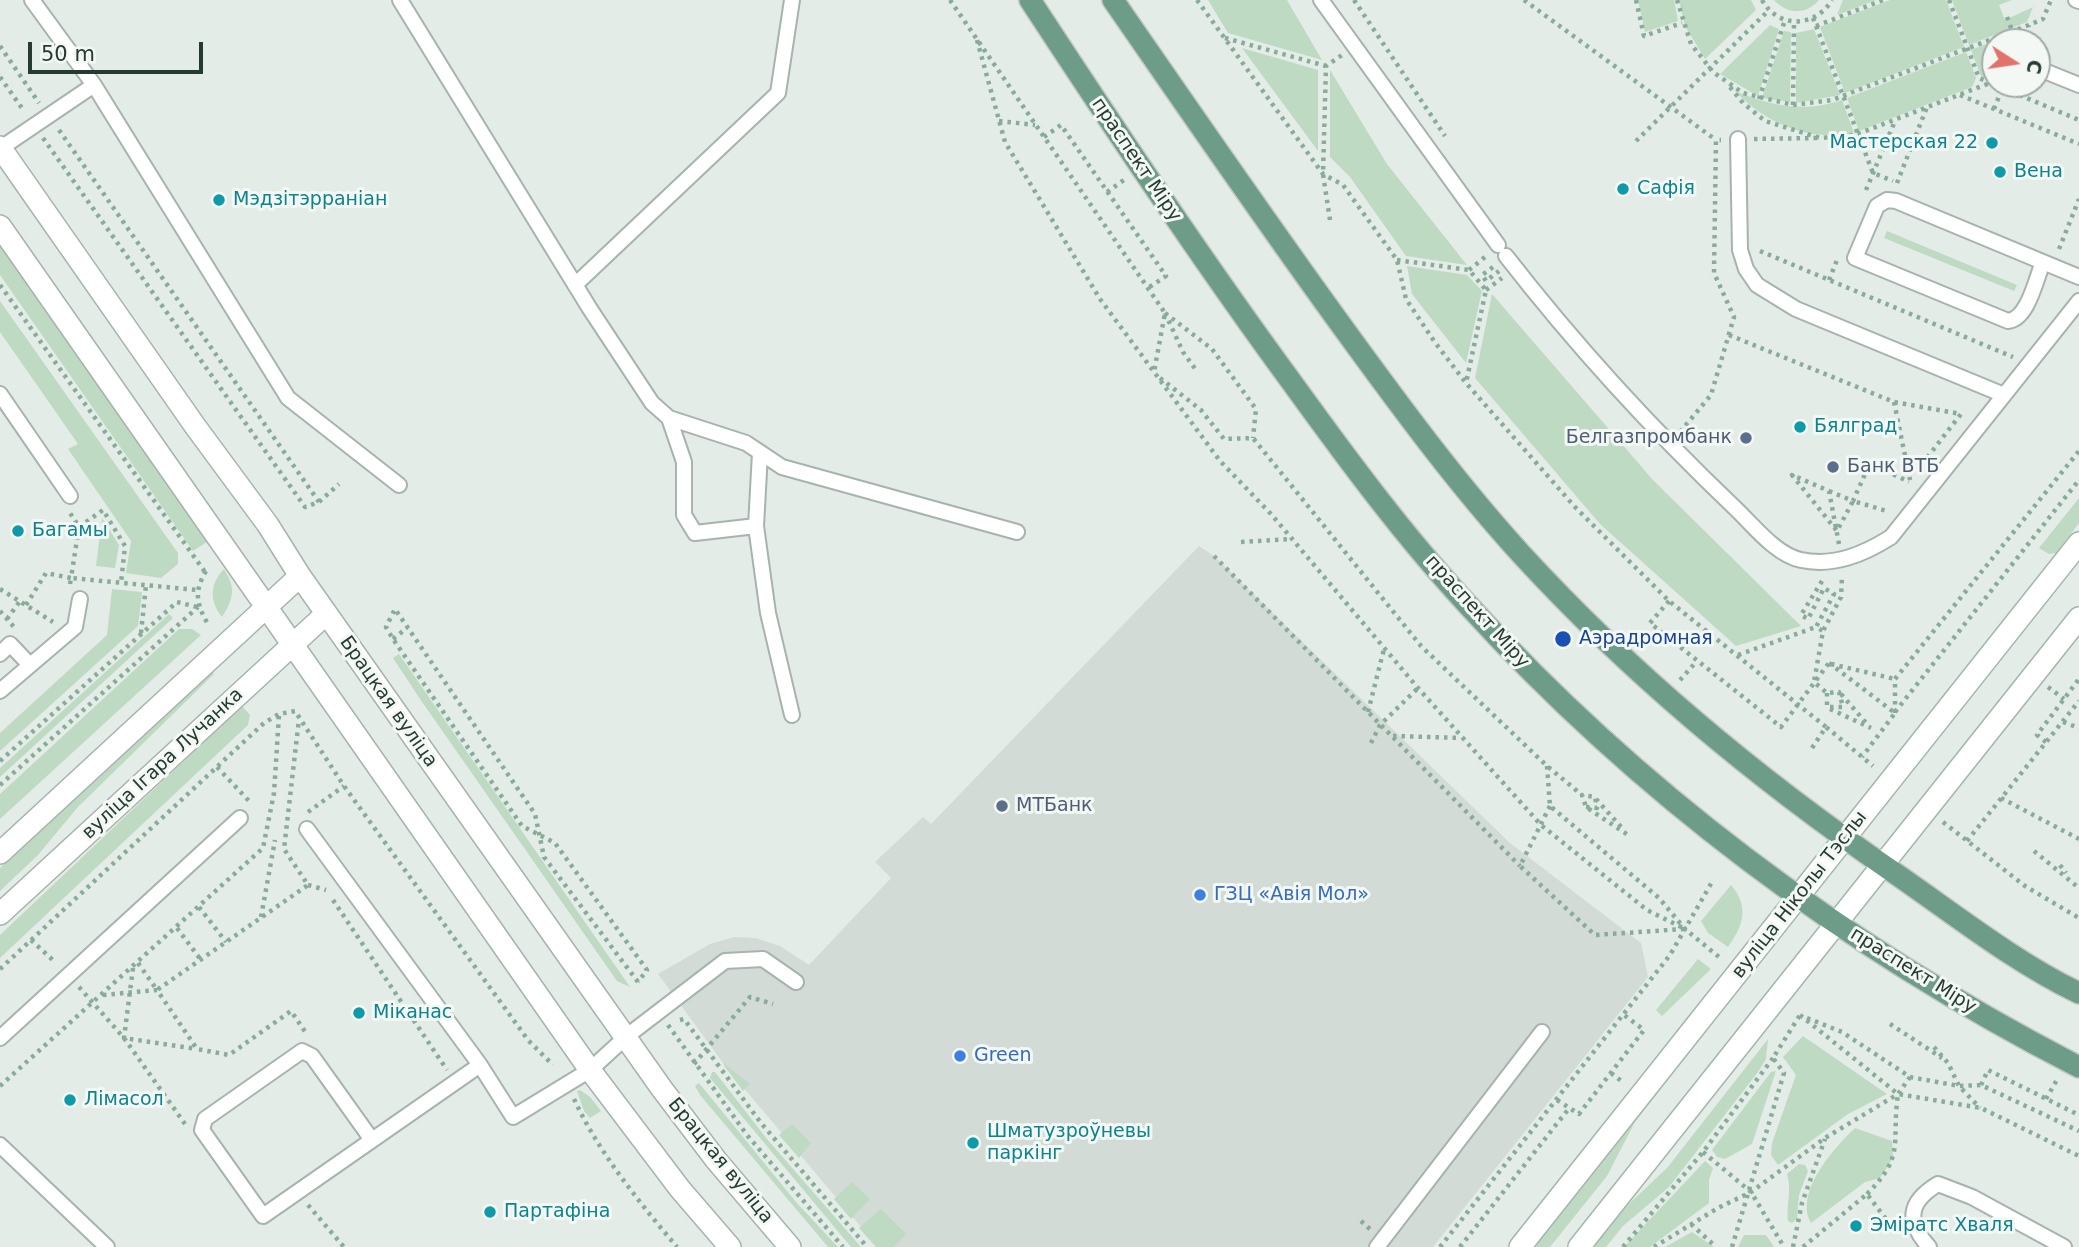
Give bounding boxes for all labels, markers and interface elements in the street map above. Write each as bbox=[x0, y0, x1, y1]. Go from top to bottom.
scale bar bbox=[32, 28, 206, 72]
north arrow bbox=[1981, 28, 2051, 98]
text: 50 m bbox=[41, 42, 95, 66]
text: С bbox=[2022, 58, 2047, 76]
street label: праспект Міру bbox=[1086, 94, 1186, 226]
place label: Мастерская 22 bbox=[1829, 132, 1978, 154]
marker: Мастерская 22 bbox=[1984, 135, 2000, 151]
place label: Вена bbox=[2014, 161, 2063, 183]
marker: Вена bbox=[1992, 164, 2008, 180]
place label: Сафія bbox=[1637, 178, 1695, 200]
marker: Сафія bbox=[1615, 181, 1631, 197]
place label: Мэдзітэрраніан bbox=[233, 189, 387, 211]
marker: Мэдзітэрраніан bbox=[211, 192, 227, 208]
place label: Бялград bbox=[1814, 416, 1897, 438]
marker: Бялград bbox=[1792, 419, 1808, 435]
place label: Белгазпромбанк bbox=[1566, 427, 1732, 449]
marker: Белгазпромбанк bbox=[1738, 430, 1754, 446]
place label: Банк ВТБ bbox=[1847, 456, 1939, 478]
marker: Банк ВТБ bbox=[1825, 459, 1841, 475]
place label: Багамы bbox=[32, 520, 108, 542]
marker: Багамы bbox=[10, 523, 26, 539]
street label: праспект Міру bbox=[1420, 551, 1534, 673]
place label: Аэрадромная bbox=[1579, 628, 1713, 650]
marker: Аэрадромная bbox=[1553, 629, 1573, 649]
street label: Брацкая вуліца bbox=[334, 632, 442, 772]
street label: вуліца Ігара Лучанка bbox=[78, 684, 248, 844]
place label: МТБанк bbox=[1016, 795, 1093, 817]
marker: МТБанк bbox=[994, 798, 1010, 814]
street label: вуліца Ніколы Тэслы bbox=[1728, 807, 1872, 983]
place label: ГЗЦ «Авія Мол» bbox=[1214, 884, 1369, 906]
marker: ГЗЦ «Авія Мол» bbox=[1192, 887, 1208, 903]
street label: праспект Міру bbox=[1846, 923, 1980, 1019]
place label: Міканас bbox=[373, 1002, 452, 1024]
marker: Міканас bbox=[351, 1005, 367, 1021]
place label: Green bbox=[974, 1045, 1032, 1067]
marker: Green bbox=[952, 1048, 968, 1064]
place label: Лімасол bbox=[84, 1089, 164, 1111]
marker: Лімасол bbox=[62, 1092, 78, 1108]
street label: Брацкая вуліца bbox=[662, 1094, 778, 1228]
place label: Шматузроўневы паркінг bbox=[987, 1121, 1151, 1165]
marker: Шматузроўневы паркінг bbox=[965, 1135, 981, 1151]
place label: Партафіна bbox=[504, 1201, 610, 1223]
marker: Партафіна bbox=[482, 1204, 498, 1220]
place label: Эміратс Хваля bbox=[1870, 1215, 2014, 1237]
marker: Эміратс Хваля bbox=[1848, 1218, 1864, 1234]

